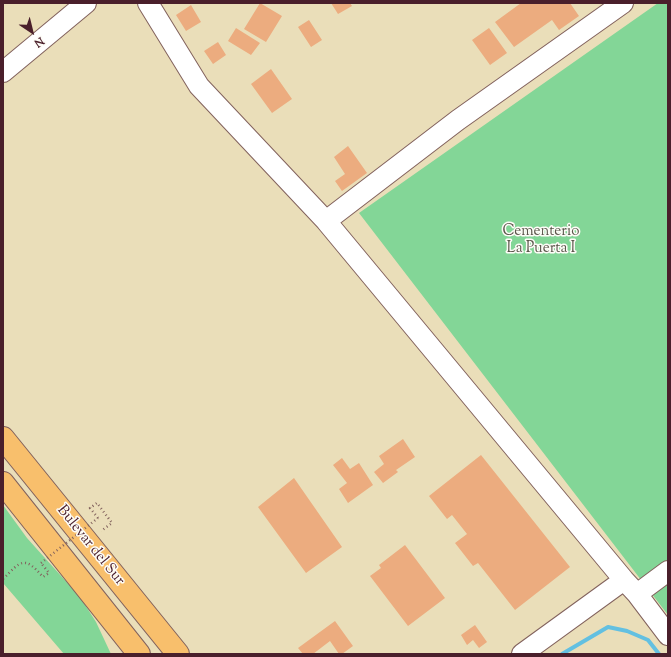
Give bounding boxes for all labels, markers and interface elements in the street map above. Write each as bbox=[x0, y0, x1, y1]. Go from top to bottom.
north arrow bbox=[12, 12, 52, 52]
text: N bbox=[31, 33, 47, 51]
park label: Cementerio La Puerta I bbox=[503, 223, 579, 258]
street label: Bulevar del Sur bbox=[52, 502, 128, 590]

